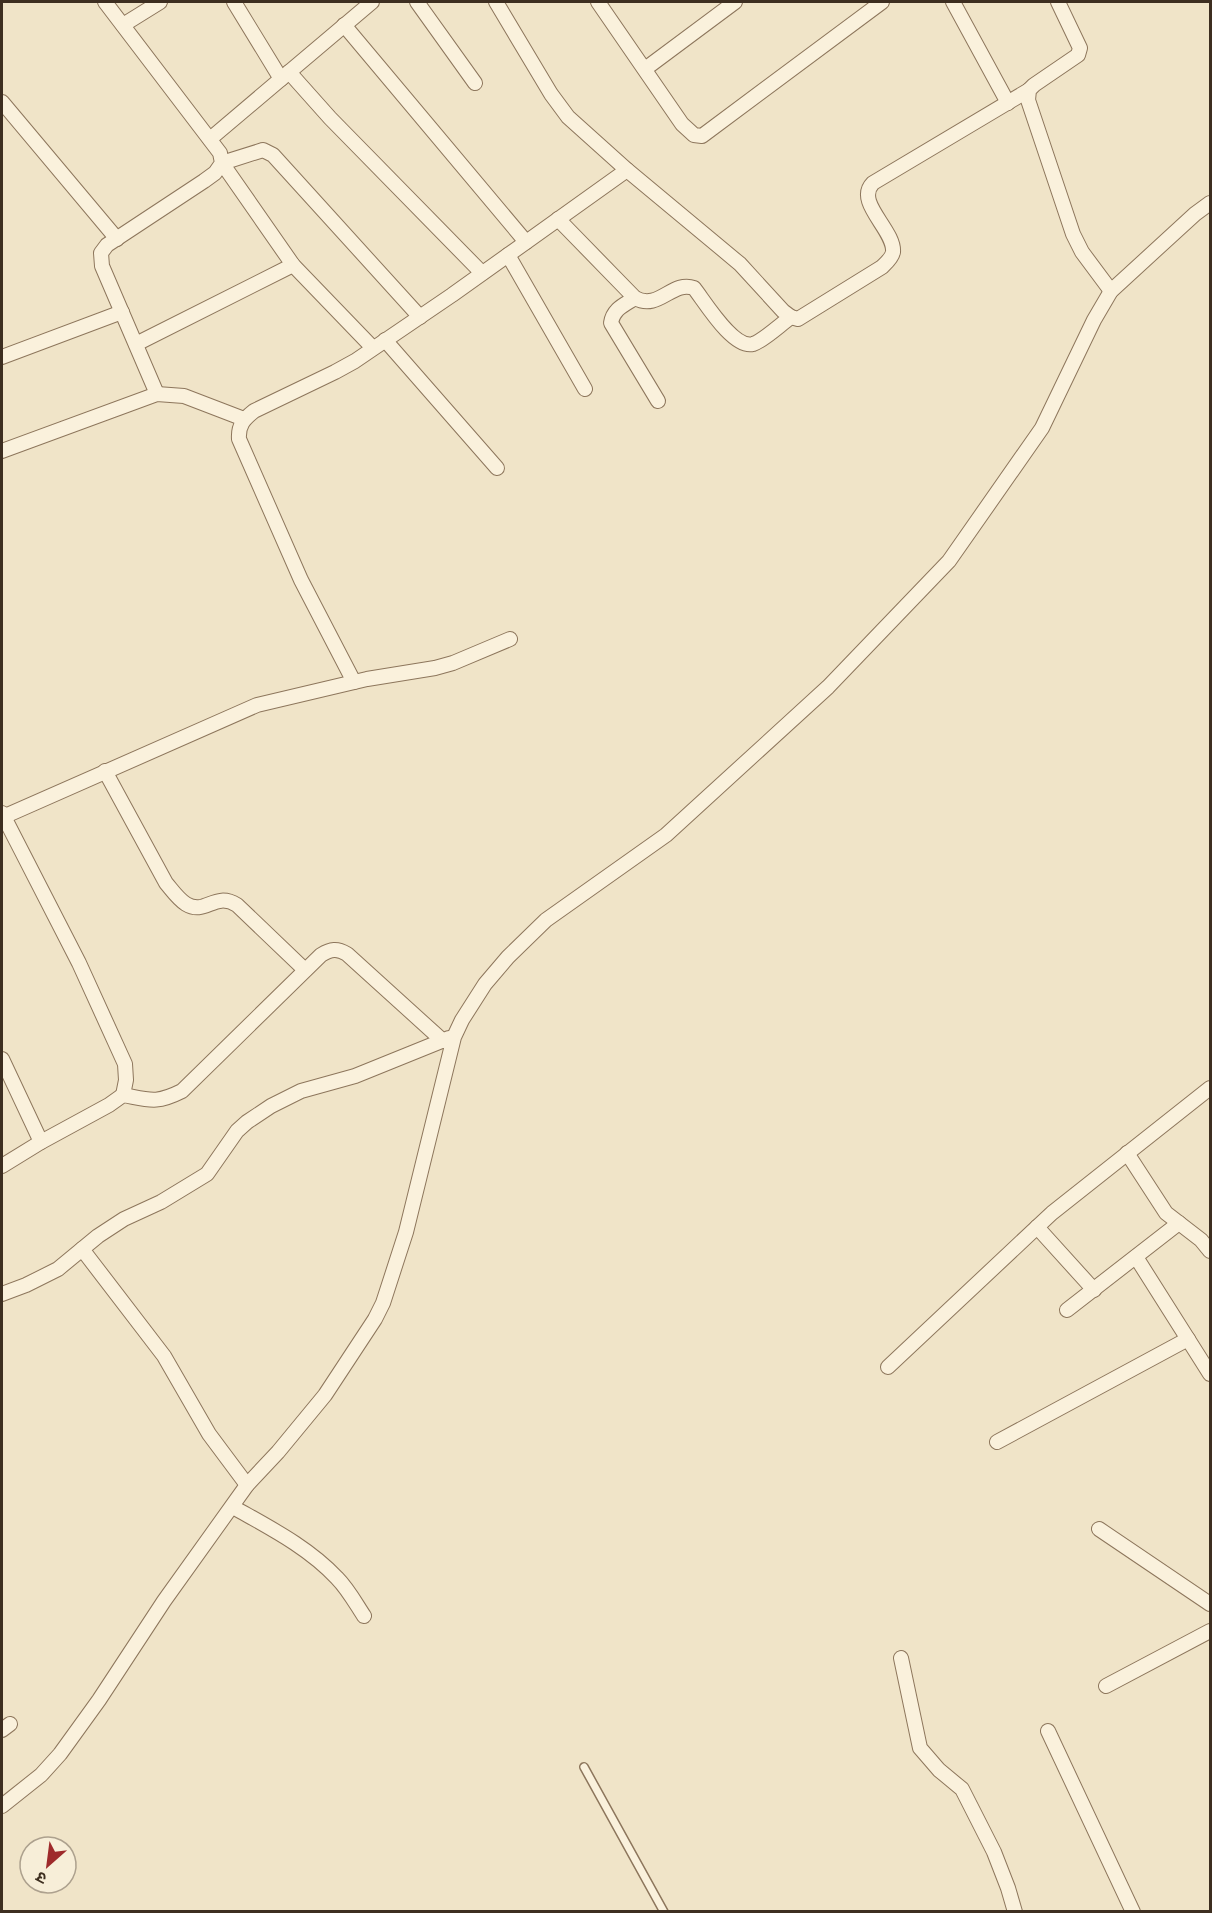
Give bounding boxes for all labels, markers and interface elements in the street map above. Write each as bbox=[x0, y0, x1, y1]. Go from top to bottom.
north arrow bbox=[18, 1835, 78, 1895]
text: उ bbox=[33, 1864, 51, 1888]

